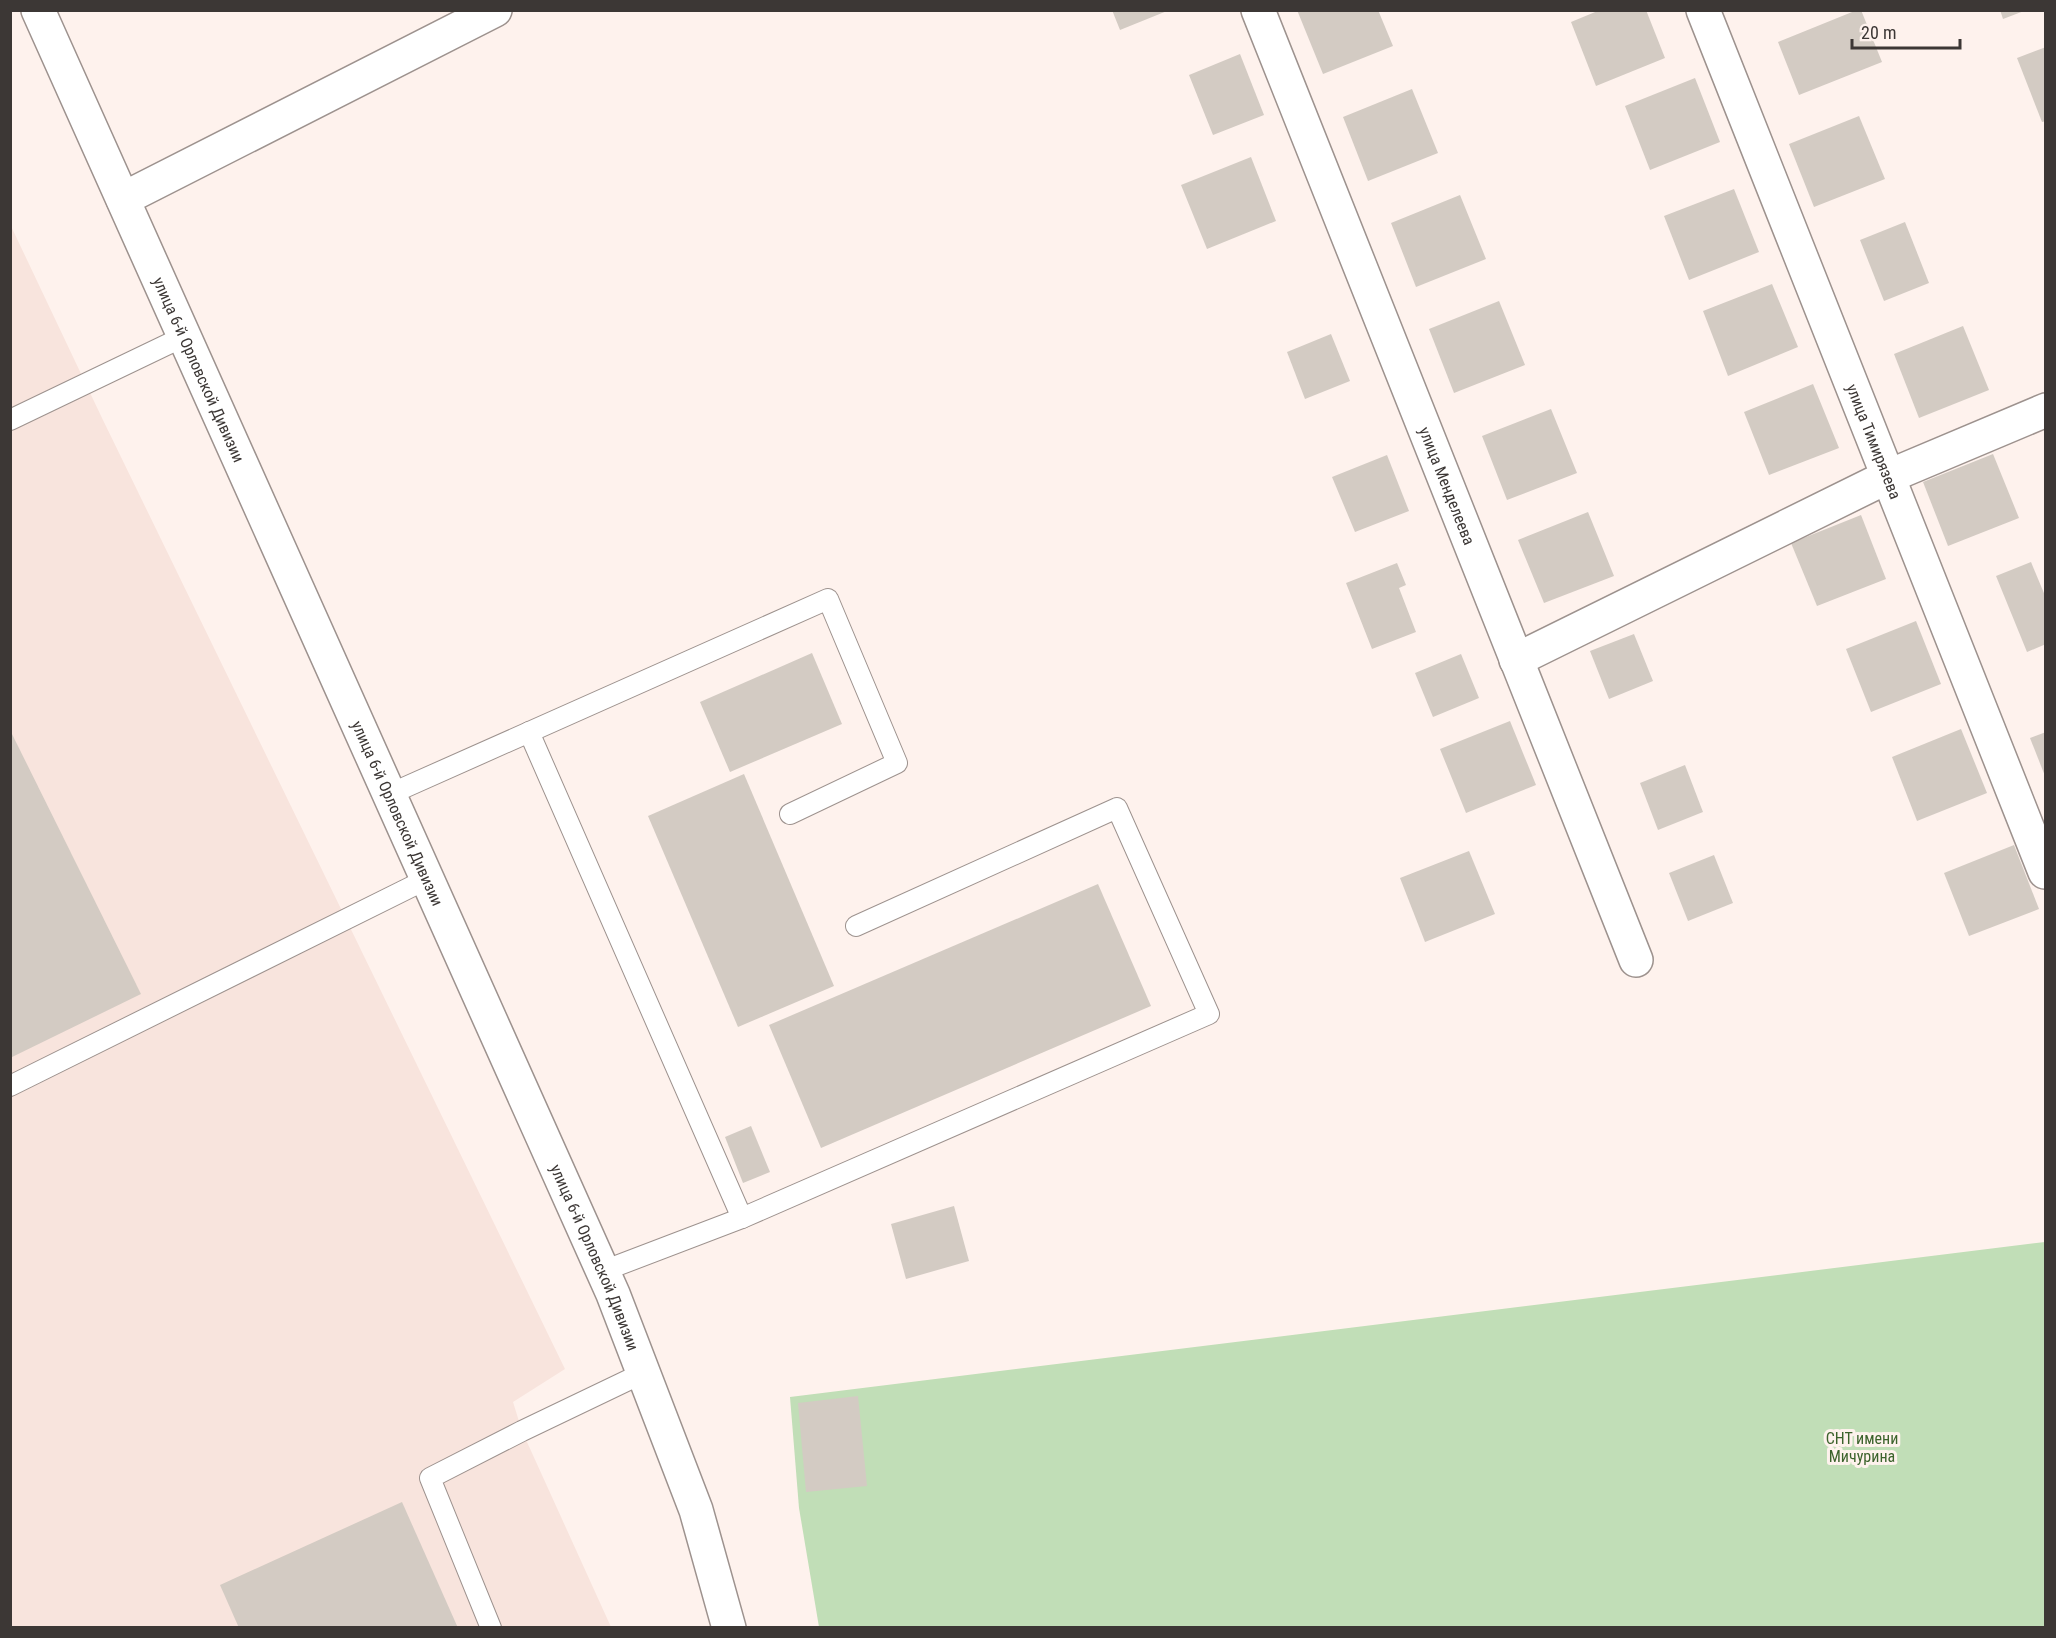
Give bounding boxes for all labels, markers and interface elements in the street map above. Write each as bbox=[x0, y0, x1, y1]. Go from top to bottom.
scale bar bbox=[1852, 12, 1960, 50]
text: 20 m bbox=[1861, 22, 1896, 43]
street label: улица 6-й Орловской Дивизии bbox=[149, 274, 249, 465]
street label: улица Тимирязева bbox=[1843, 381, 1905, 502]
street label: улица Менделеева bbox=[1415, 424, 1479, 547]
street label: улица 6-й Орловской Дивизии bbox=[348, 718, 447, 909]
street label: улица 6-й Орловской Дивизии bbox=[547, 1161, 643, 1353]
park label: СНТ имени Мичурина bbox=[1826, 1429, 1898, 1466]

